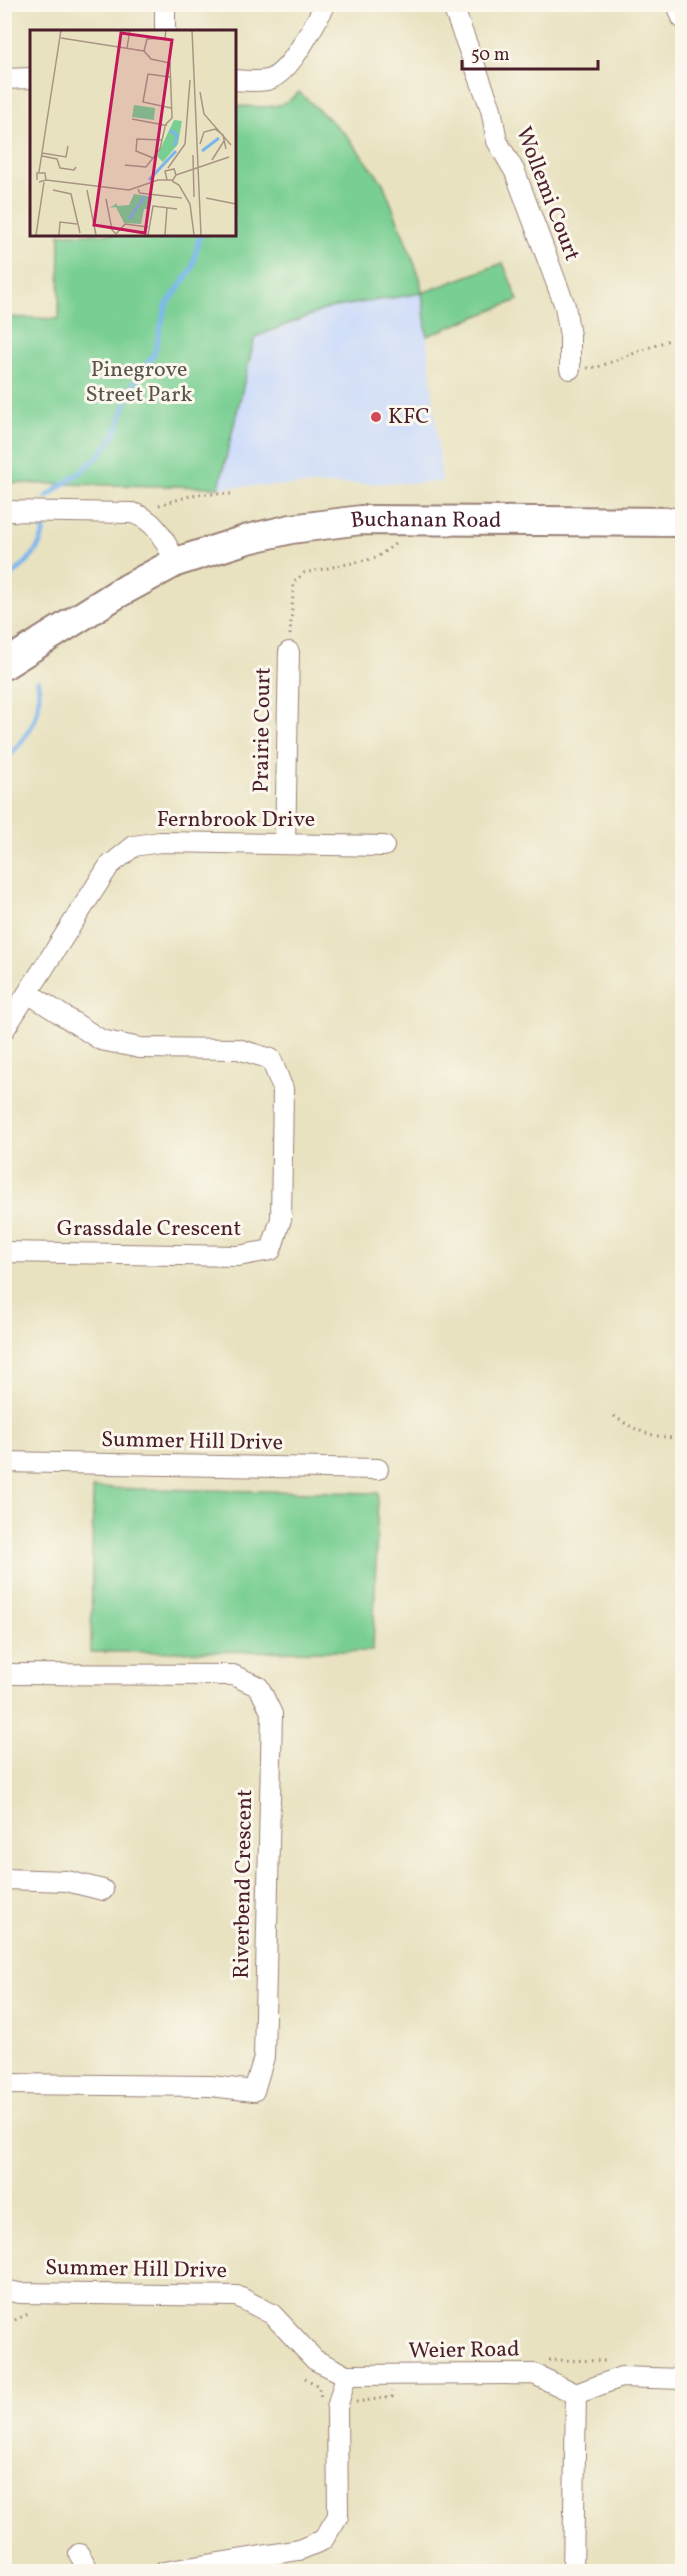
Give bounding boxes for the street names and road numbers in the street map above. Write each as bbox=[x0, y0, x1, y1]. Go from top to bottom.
street label: Wollemi Court bbox=[507, 122, 587, 266]
street label: Buchanan Road bbox=[349, 504, 502, 537]
street label: Prairie Court bbox=[246, 667, 280, 793]
street label: Fernbrook Drive bbox=[157, 805, 315, 836]
street label: Grassdale Crescent bbox=[57, 1214, 241, 1245]
street label: Summer Hill Drive bbox=[101, 1425, 283, 1459]
street label: Riverbend Crescent bbox=[227, 1789, 261, 1979]
street label: Summer Hill Drive bbox=[45, 2253, 227, 2287]
street label: Weier Road bbox=[408, 2335, 520, 2367]

